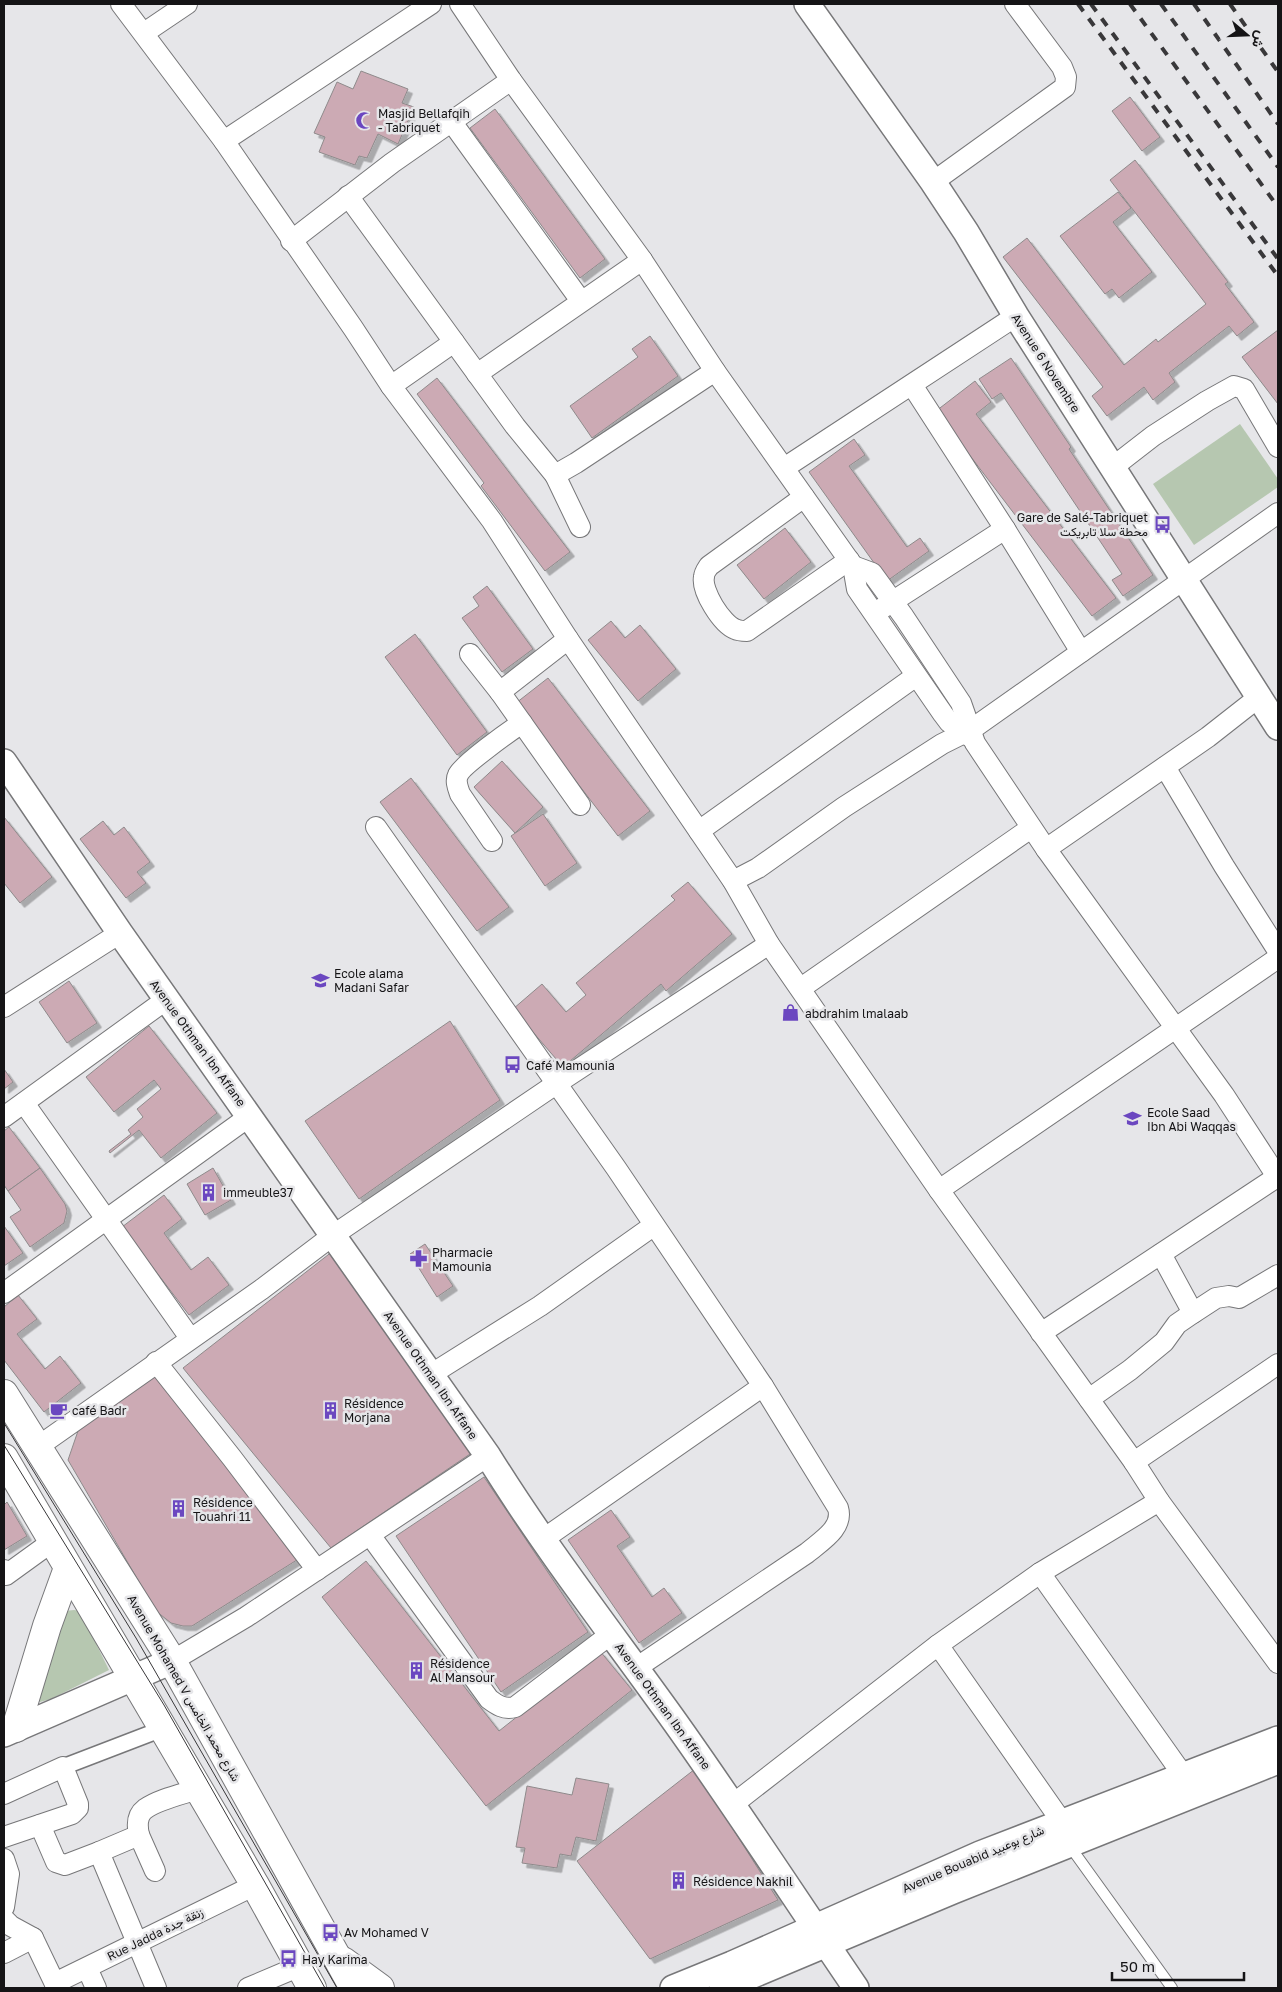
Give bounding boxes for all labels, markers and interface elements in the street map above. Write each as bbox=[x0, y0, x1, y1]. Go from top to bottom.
north arrow bbox=[1222, 10, 1272, 60]
text: ش bbox=[1248, 28, 1271, 50]
place label: Masjid Bellafqih - Tabriquet bbox=[378, 106, 470, 135]
mosque icon: Masjid Bellafqih - Tabriquet bbox=[354, 110, 374, 130]
street label: Avenue 6 Novembre bbox=[1008, 311, 1084, 415]
place label: Gare de Salé-Tabriquet محطة سلا تابريكت bbox=[1017, 510, 1148, 540]
bus stop icon: Gare de Salé-Tabriquet محطة سلا تابريكت bbox=[1152, 514, 1172, 534]
place label: Ecole alama Madani Safar bbox=[334, 966, 409, 995]
school or university icon: Ecole alama Madani Safar bbox=[310, 970, 330, 990]
street label: Avenue Othman Ibn Affane bbox=[147, 977, 249, 1109]
shop icon: abdrahim lmalaab bbox=[781, 1003, 801, 1023]
place label: abdrahim lmalaab bbox=[805, 1006, 908, 1021]
bus stop icon: Café Mamounia bbox=[502, 1055, 522, 1075]
place label: Café Mamounia bbox=[526, 1058, 615, 1073]
place label: Ecole Saad Ibn Abi Waqqas bbox=[1147, 1105, 1236, 1134]
school or university icon: Ecole Saad Ibn Abi Waqqas bbox=[1123, 1109, 1143, 1129]
building icon: immeuble37 bbox=[199, 1182, 219, 1202]
place label: immeuble37 bbox=[223, 1185, 293, 1200]
place label: Pharmacie Mamounia bbox=[432, 1245, 493, 1274]
pharmacy icon: Pharmacie Mamounia bbox=[408, 1249, 428, 1269]
street label: Avenue Othman Ibn Affane bbox=[381, 1308, 481, 1442]
place label: Résidence Morjana bbox=[344, 1396, 404, 1425]
cafe icon: café Badr bbox=[48, 1400, 68, 1420]
building icon: Résidence Morjana bbox=[320, 1400, 340, 1420]
place label: café Badr bbox=[72, 1403, 127, 1418]
place label: Résidence Touahri 11 bbox=[193, 1495, 253, 1524]
building icon: Résidence Touahri 11 bbox=[169, 1499, 189, 1519]
street label: Avenue Mohamed V شارع محمد الخامس bbox=[123, 1592, 244, 1785]
street label: Avenue Othman Ibn Affane bbox=[612, 1640, 714, 1772]
place label: Résidence Al Mansour bbox=[430, 1656, 495, 1685]
building icon: Résidence Al Mansour bbox=[406, 1660, 426, 1680]
street label: Avenue Bouabid شارع بوعبيد bbox=[900, 1822, 1047, 1898]
building icon: Résidence Nakhil bbox=[669, 1871, 689, 1891]
place label: Résidence Nakhil bbox=[693, 1874, 793, 1889]
street label: Rue Jadda زنقة جدة bbox=[105, 1904, 206, 1965]
bus stop icon: Av Mohamed V bbox=[320, 1922, 340, 1942]
place label: Av Mohamed V bbox=[344, 1925, 429, 1940]
bus stop icon: Hay Karima bbox=[278, 1949, 298, 1969]
scale bar bbox=[1112, 1950, 1244, 1982]
place label: Hay Karima bbox=[302, 1952, 368, 1967]
text: 50 m bbox=[1120, 1957, 1155, 1975]

